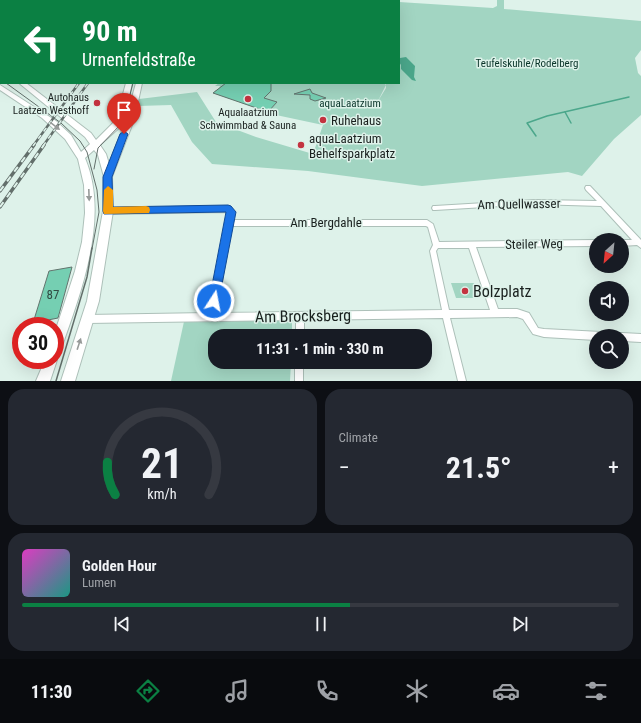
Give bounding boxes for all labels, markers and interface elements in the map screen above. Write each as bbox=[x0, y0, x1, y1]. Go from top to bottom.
text: 90 m bbox=[82, 15, 138, 48]
icon: left bbox=[16, 16, 68, 68]
text: Urnenfeldstraße bbox=[82, 49, 196, 70]
park label: Teufelskuhle/Rodelberg bbox=[476, 57, 578, 70]
place label: Autohaus Laatzen Westhoff bbox=[13, 91, 90, 117]
pin bbox=[107, 93, 141, 134]
marker: Aqualaatzium Schwimmbad & Sauna bbox=[243, 94, 253, 104]
park label: aquaLaatzium bbox=[319, 97, 381, 110]
marker: Autohaus Laatzen Westhoff bbox=[92, 98, 102, 108]
icon: arrive bbox=[113, 99, 135, 121]
place label: Aqualaatzium Schwimmbad & Sauna bbox=[200, 106, 296, 132]
place label: Ruhehaus bbox=[331, 113, 381, 128]
marker: Ruhehaus bbox=[318, 115, 328, 125]
one-way arrow bbox=[49, 121, 60, 130]
place label: aquaLaatzium Behelfsparkplatz bbox=[309, 131, 396, 161]
marker: aquaLaatzium Behelfsparkplatz bbox=[296, 140, 306, 150]
one-way arrow bbox=[86, 189, 93, 201]
street label: Am Quellwasser bbox=[477, 196, 561, 212]
street label: Am Bergdahle bbox=[290, 215, 362, 230]
north arrow bbox=[589, 233, 629, 273]
map controls bbox=[589, 233, 629, 369]
street label: Steiler Weg bbox=[505, 236, 563, 252]
position arrow bbox=[193, 280, 235, 322]
button: sound bbox=[589, 281, 629, 321]
place label: Bolzplatz bbox=[473, 282, 531, 301]
marker: Bolzplatz bbox=[460, 286, 470, 296]
house number: 87 bbox=[47, 287, 59, 302]
street label: Am Brocksberg bbox=[255, 306, 351, 326]
speed limit sign: 30 bbox=[12, 317, 64, 369]
button: search bbox=[589, 329, 629, 369]
one-way arrow bbox=[76, 337, 82, 349]
text: 11:31 · 1 min · 330 m bbox=[256, 340, 384, 358]
text: Climate bbox=[339, 430, 378, 445]
text: 21 bbox=[141, 439, 183, 488]
text: 21.5° bbox=[446, 450, 512, 485]
text: − bbox=[339, 455, 350, 480]
text: + bbox=[608, 455, 619, 480]
text: km/h bbox=[148, 486, 177, 502]
text: Golden Hour bbox=[82, 557, 157, 575]
text: Lumen bbox=[82, 575, 116, 590]
icon: previous bbox=[111, 613, 133, 635]
icon: pause bbox=[310, 613, 332, 635]
icon: next bbox=[509, 613, 531, 635]
icon: directions bbox=[134, 677, 162, 705]
icon: music bbox=[223, 677, 251, 705]
icon: phone bbox=[313, 677, 341, 705]
icon: climate bbox=[403, 677, 431, 705]
icon: car bbox=[492, 677, 520, 705]
icon: filters bbox=[582, 677, 610, 705]
text: 11:30 bbox=[31, 681, 72, 702]

